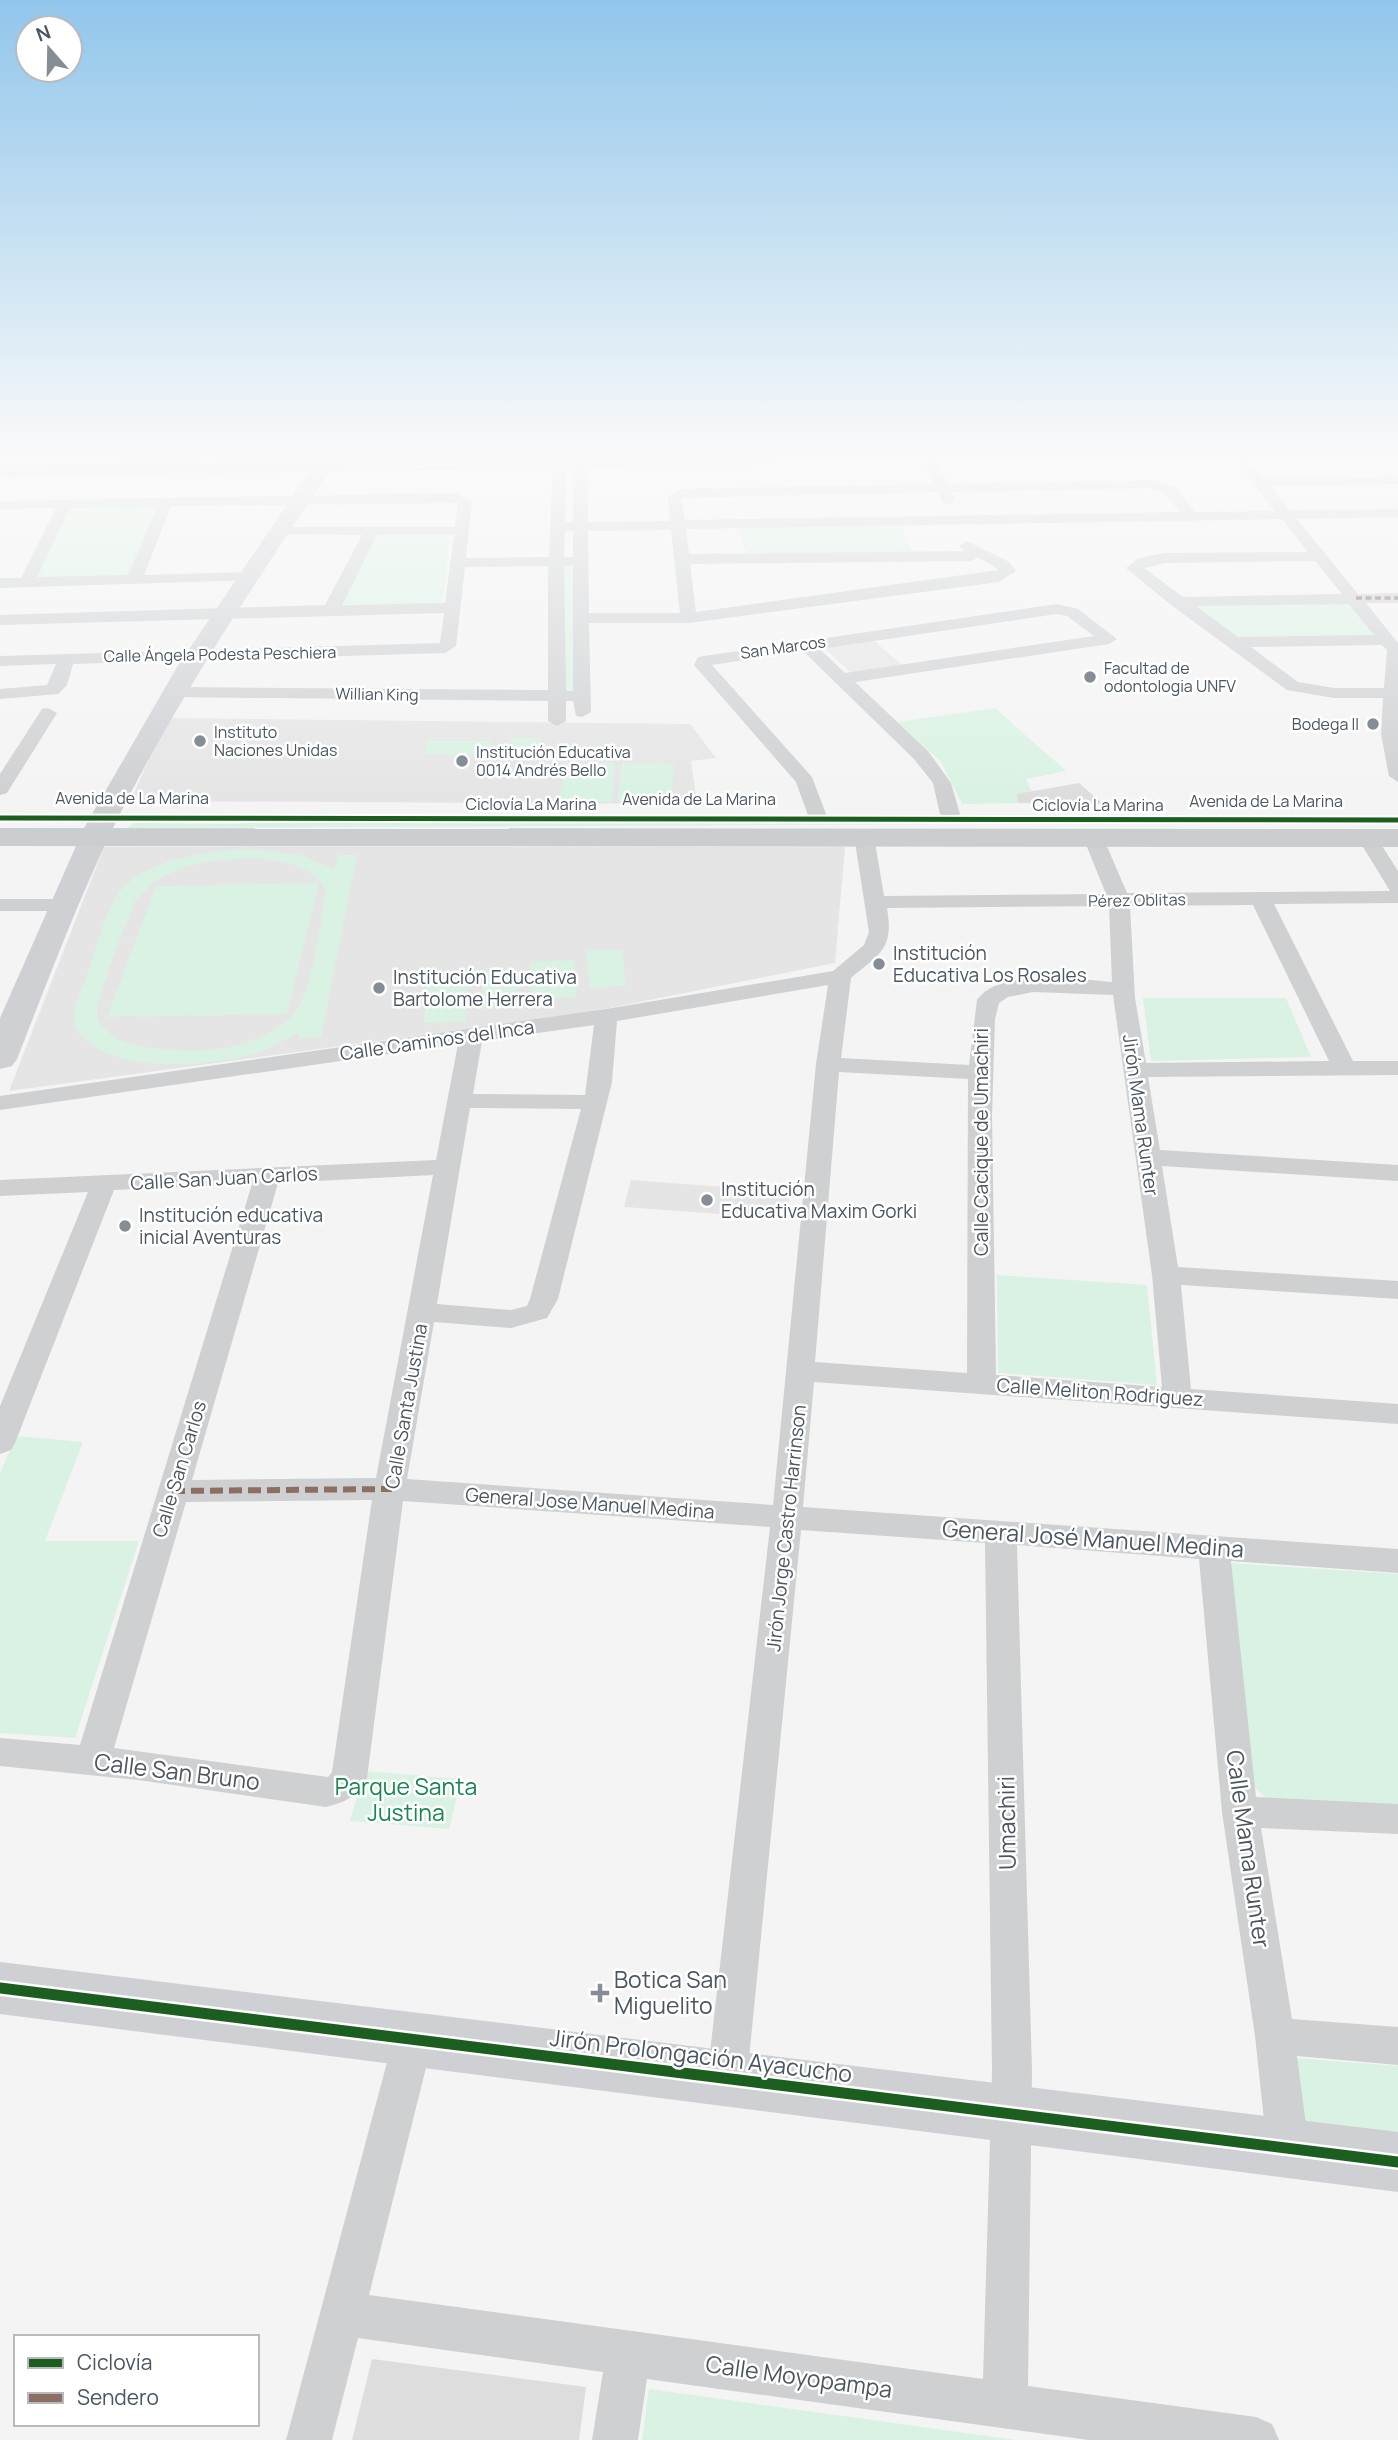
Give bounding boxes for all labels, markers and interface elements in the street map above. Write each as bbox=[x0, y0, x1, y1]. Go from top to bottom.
north arrow bbox=[14, 14, 84, 84]
text: N bbox=[32, 18, 54, 48]
street label: San Marcos bbox=[739, 630, 827, 664]
street label: Calle Ángela Podesta Peschiera bbox=[104, 641, 336, 667]
place label: Facultad de odontologia UNFV bbox=[1104, 657, 1236, 697]
marker: Facultad de odontologia UNFV bbox=[1082, 669, 1098, 685]
street label: Willian King bbox=[335, 682, 419, 706]
place label: Bodega II bbox=[1292, 713, 1359, 735]
marker: Bodega II bbox=[1365, 716, 1381, 732]
place label: Instituto Naciones Unidas bbox=[214, 721, 337, 761]
marker: Instituto Naciones Unidas bbox=[192, 733, 208, 749]
place label: Institución Educativa 0014 Andrés Bello bbox=[476, 741, 631, 781]
marker: Institución Educativa 0014 Andrés Bello bbox=[454, 753, 470, 769]
street label: Avenida de La Marina bbox=[55, 787, 209, 809]
street label: Avenida de La Marina bbox=[622, 788, 776, 810]
street label: Avenida de La Marina bbox=[1189, 790, 1343, 812]
street label: Ciclovía La Marina bbox=[465, 793, 597, 815]
street label: Ciclovía La Marina bbox=[1032, 794, 1164, 816]
street label: Pérez Oblitas bbox=[1088, 888, 1186, 912]
place label: Institución Educativa Los Rosales bbox=[893, 940, 1087, 988]
marker: Institución Educativa Los Rosales bbox=[871, 956, 887, 972]
place label: Institución Educativa Bartolome Herrera bbox=[393, 964, 577, 1012]
marker: Institución Educativa Bartolome Herrera bbox=[371, 980, 387, 996]
street label: Calle Caminos del Inca bbox=[338, 1013, 536, 1067]
street label: Calle Cacique de Umachiri bbox=[968, 1028, 994, 1256]
street label: Jirón Mama Runter bbox=[1117, 1032, 1165, 1198]
street label: Calle San Juan Carlos bbox=[130, 1160, 318, 1196]
place label: Institución Educativa Maxim Gorki bbox=[721, 1176, 917, 1224]
marker: Institución Educativa Maxim Gorki bbox=[699, 1192, 715, 1208]
place label: Institución educativa inicial Aventuras bbox=[139, 1202, 323, 1250]
marker: Institución educativa inicial Aventuras bbox=[117, 1218, 133, 1234]
street label: Calle Santa Justina bbox=[379, 1321, 433, 1491]
street label: Calle Meliton Rodriguez bbox=[996, 1372, 1204, 1412]
street label: Calle San Carlos bbox=[146, 1397, 212, 1541]
street label: Jirón Jorge Castro Harrinson bbox=[760, 1403, 812, 1653]
street label: General Jose Manuel Medina bbox=[465, 1481, 715, 1525]
street label: General José Manuel Medina bbox=[941, 1511, 1245, 1565]
street label: Calle San Bruno bbox=[93, 1745, 262, 1797]
street label: Calle Mama Runter bbox=[1219, 1748, 1279, 1950]
park label: Parque Santa Justina bbox=[335, 1770, 477, 1828]
street label: Umachiri bbox=[989, 1776, 1023, 1870]
place label: Botica San Miguelito bbox=[614, 1963, 727, 2021]
marker: Botica San Miguelito bbox=[592, 1985, 608, 2001]
street label: Jirón Prolongación Ayacucho bbox=[548, 2021, 854, 2089]
legend bbox=[14, 2335, 259, 2426]
street label: Calle Moyopampa bbox=[704, 2347, 894, 2405]
text: Ciclovía bbox=[77, 2348, 152, 2376]
text: Sendero bbox=[77, 2383, 159, 2411]

